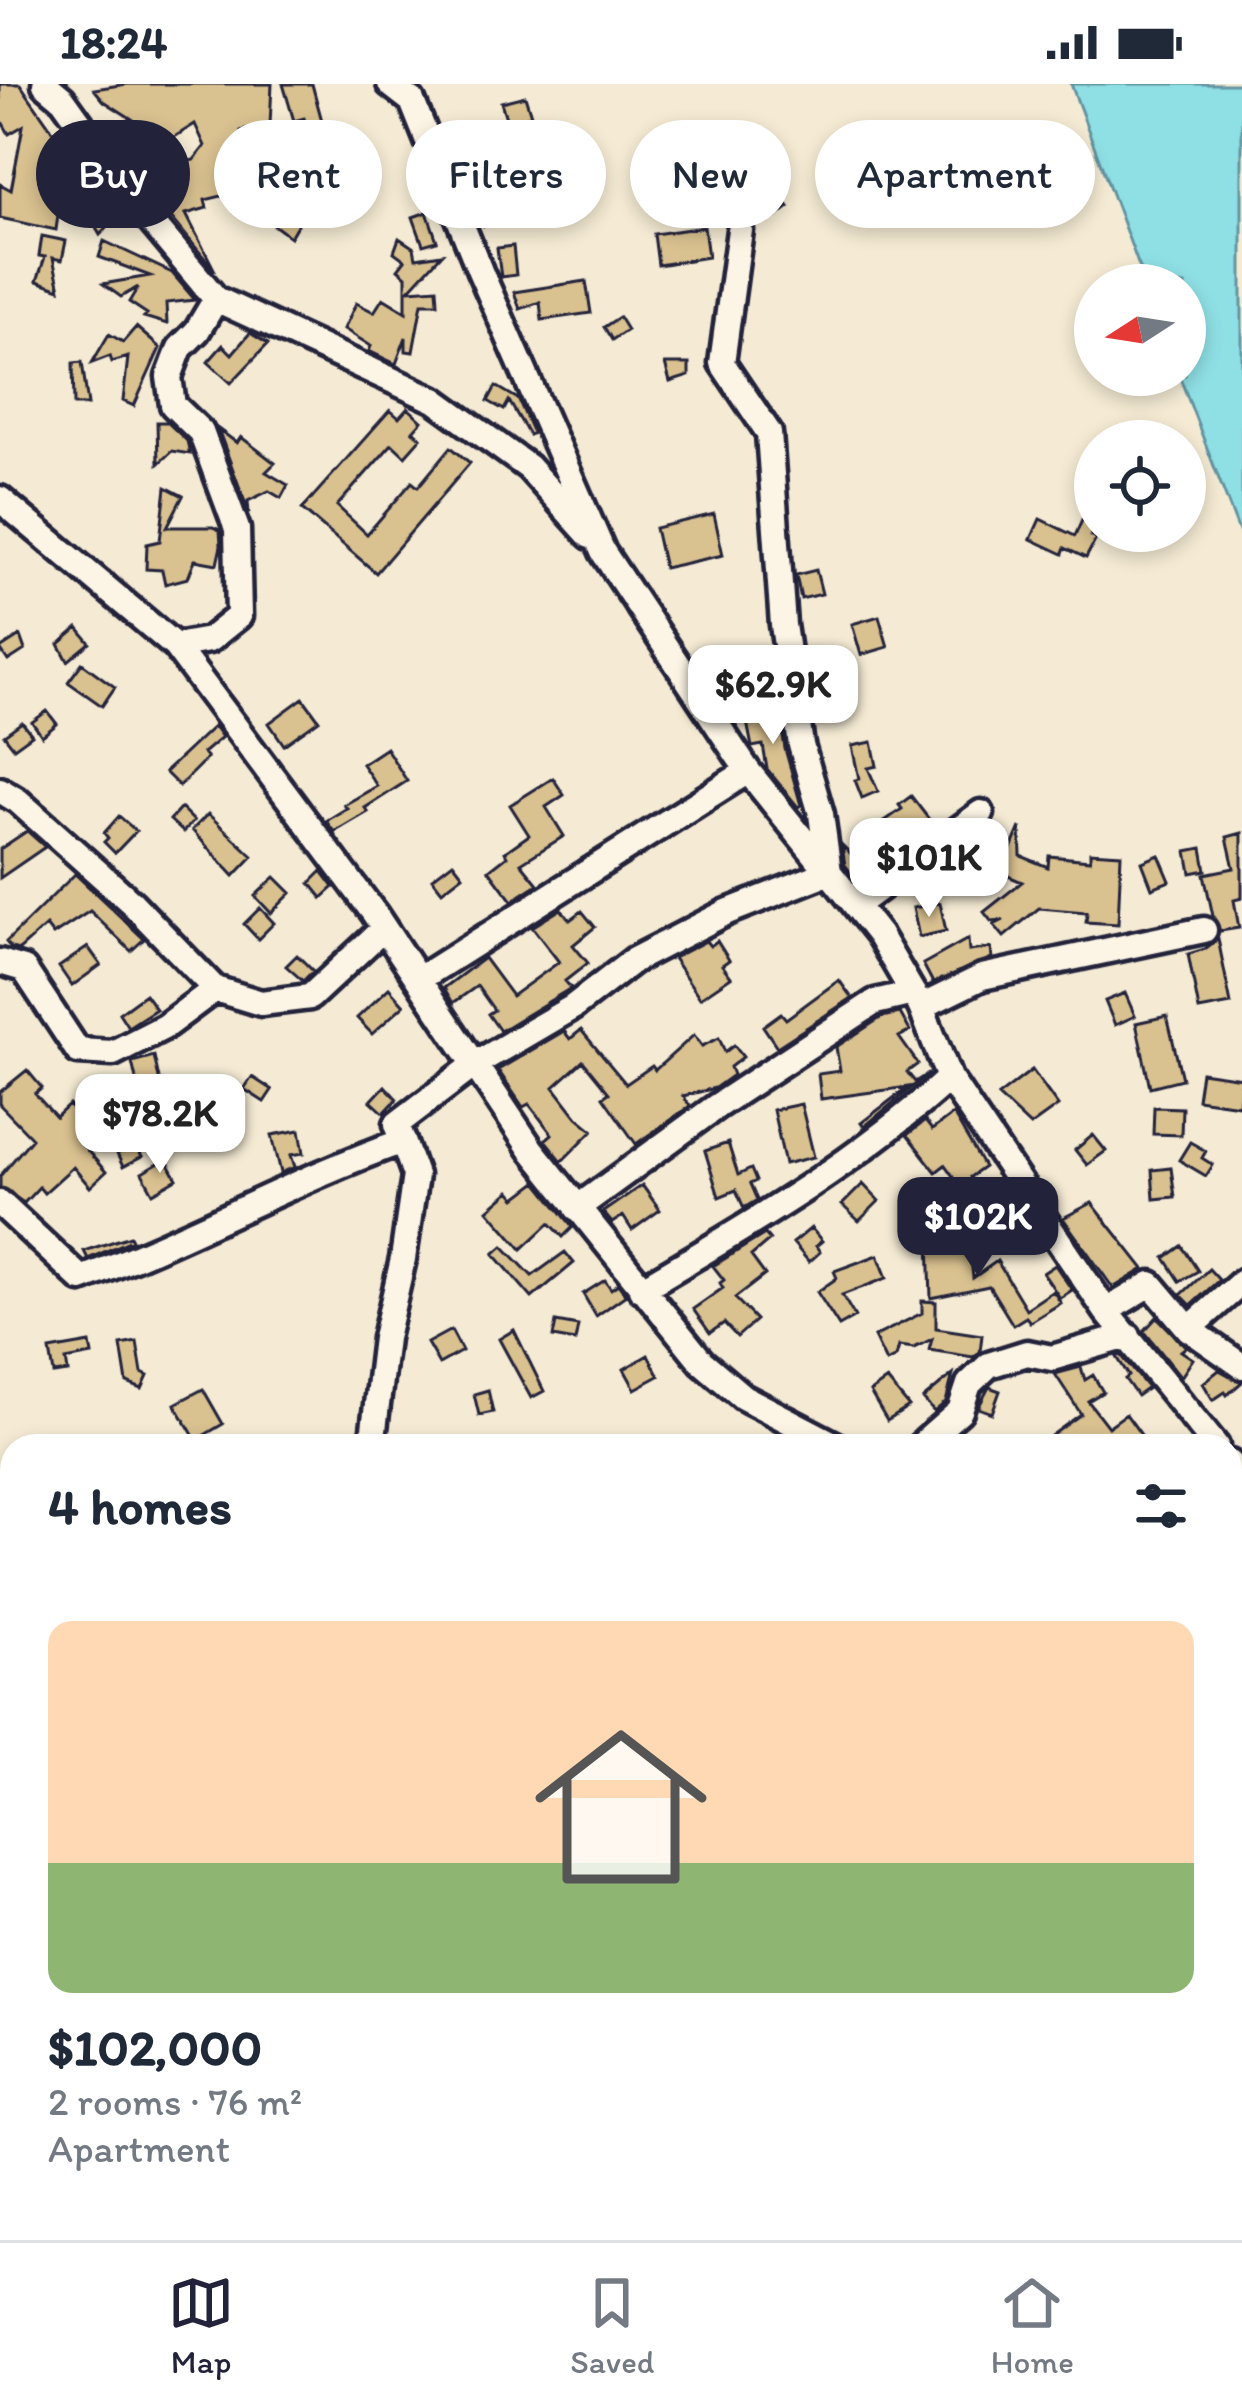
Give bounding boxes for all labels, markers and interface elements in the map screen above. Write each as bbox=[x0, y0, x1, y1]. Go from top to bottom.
text: 18:24 bbox=[60, 15, 167, 69]
chip: Buy bbox=[36, 120, 190, 228]
chip: Rent bbox=[214, 120, 382, 228]
chip: Filters bbox=[406, 120, 606, 228]
chip: New bbox=[630, 120, 791, 228]
chip: Apartment bbox=[815, 120, 1095, 228]
north arrow bbox=[1074, 264, 1206, 396]
map controls bbox=[1074, 264, 1206, 552]
button: locate bbox=[1074, 420, 1206, 552]
pin: $62.9K bbox=[675, 645, 871, 747]
text: $62.9K bbox=[715, 660, 831, 707]
pin: $101K bbox=[845, 818, 1013, 920]
text: $101K bbox=[877, 833, 981, 880]
pin: $78.2K bbox=[62, 1074, 258, 1176]
text: $78.2K bbox=[102, 1089, 218, 1136]
pin: $102K bbox=[894, 1177, 1062, 1279]
text: $102K bbox=[924, 1192, 1032, 1239]
icon: filters bbox=[1128, 1473, 1194, 1539]
text: 4 homes bbox=[48, 1476, 232, 1537]
icon: home bbox=[513, 1699, 729, 1915]
text: $102,000 bbox=[48, 2017, 262, 2078]
text: 2 rooms · 76 m² bbox=[48, 2078, 302, 2125]
text: Apartment bbox=[48, 2125, 230, 2172]
tab: Map bbox=[168, 2270, 234, 2381]
tab: Saved bbox=[570, 2270, 654, 2381]
tab: Home bbox=[991, 2270, 1074, 2381]

